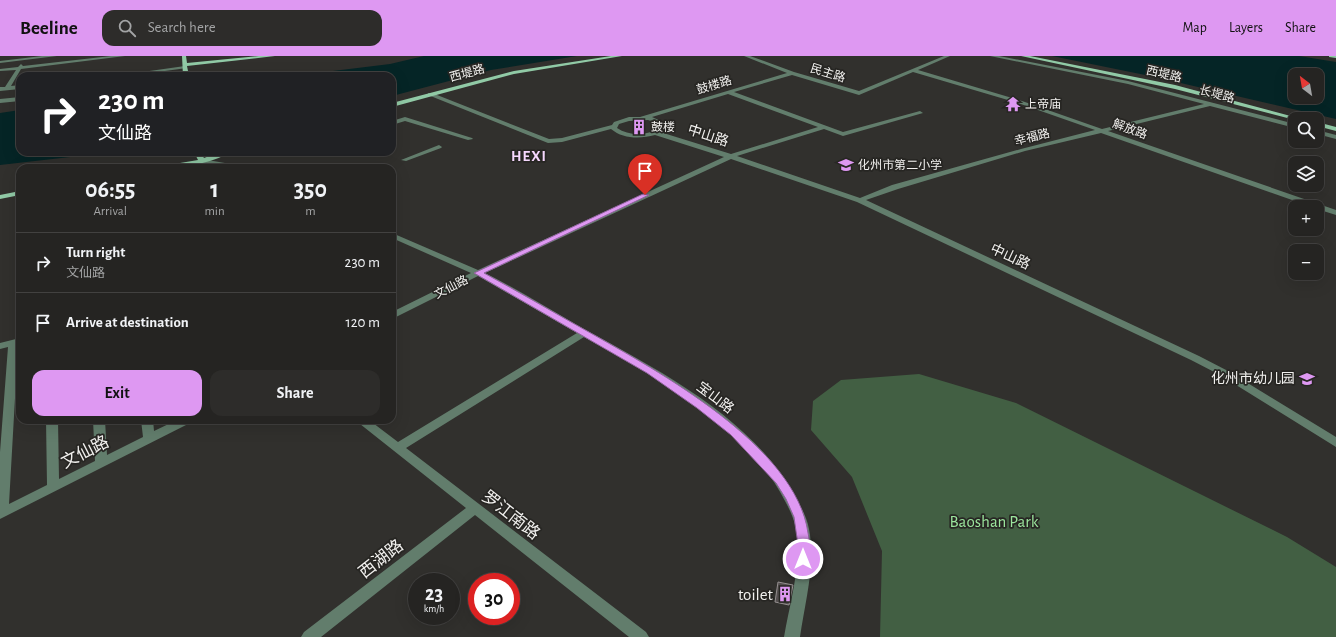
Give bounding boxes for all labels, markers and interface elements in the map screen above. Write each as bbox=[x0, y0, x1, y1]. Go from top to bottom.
search box bbox=[102, 10, 382, 46]
icon: search bbox=[116, 17, 138, 39]
text: Beeline bbox=[20, 19, 78, 38]
text: Search here bbox=[148, 20, 216, 35]
text: Map bbox=[1182, 21, 1207, 35]
text: Layers bbox=[1229, 21, 1263, 35]
text: Share bbox=[1285, 21, 1316, 35]
street label: 民主路 bbox=[809, 61, 847, 84]
street label: 西堤路 bbox=[448, 62, 486, 83]
street label: 西堤路 bbox=[1145, 63, 1183, 84]
north arrow bbox=[1288, 68, 1324, 104]
map controls bbox=[1288, 68, 1324, 280]
street label: 鼓楼路 bbox=[695, 73, 733, 96]
street label: 长堤路 bbox=[1198, 83, 1236, 104]
text: 230 m bbox=[98, 87, 165, 115]
icon: right bbox=[32, 88, 84, 140]
temple icon: 上帝庙 bbox=[1004, 95, 1022, 113]
place label: 上帝庙 bbox=[1025, 97, 1061, 110]
button: search bbox=[1288, 112, 1324, 148]
street label: 解放路 bbox=[1111, 116, 1149, 141]
building icon: 鼓楼 bbox=[630, 118, 648, 136]
place label: 鼓楼 bbox=[651, 121, 675, 133]
street label: 中山路 bbox=[686, 122, 730, 149]
text: 文仙路 bbox=[98, 125, 152, 143]
street label: 幸福路 bbox=[1013, 126, 1051, 147]
district label: HEXI bbox=[511, 149, 547, 164]
pin bbox=[628, 154, 662, 195]
school or university icon: 化州市第二小学 bbox=[837, 156, 855, 174]
button: layers bbox=[1288, 156, 1324, 192]
place label: 化州市第二小学 bbox=[858, 158, 942, 171]
icon: arrive bbox=[634, 160, 656, 182]
text: 06:55 bbox=[85, 178, 135, 202]
text: 1 bbox=[210, 178, 219, 202]
text: 350 bbox=[294, 178, 327, 202]
button: + bbox=[1288, 200, 1324, 236]
text: Arrival bbox=[93, 205, 127, 218]
text: min bbox=[204, 205, 225, 218]
text: m bbox=[305, 205, 316, 218]
street label: 中山路 bbox=[988, 241, 1032, 272]
button: − bbox=[1288, 244, 1324, 280]
text: Turn right bbox=[66, 245, 125, 260]
icon: right bbox=[32, 252, 54, 274]
text: 230 m bbox=[345, 255, 380, 270]
text: 文仙路 bbox=[66, 267, 105, 280]
street label: 文仙路 bbox=[432, 273, 470, 301]
icon: arrive bbox=[32, 312, 54, 334]
text: Arrive at destination bbox=[66, 315, 189, 330]
text: 120 m bbox=[346, 315, 380, 330]
button: Exit bbox=[32, 370, 202, 416]
button: Share bbox=[210, 370, 380, 416]
place label: 化州市幼儿园 bbox=[1211, 370, 1295, 386]
school or university icon: 化州市幼儿园 bbox=[1298, 370, 1316, 388]
street label: 宝山路 bbox=[694, 379, 737, 416]
street label: 文仙路 bbox=[58, 432, 112, 471]
street label: 罗江南路 bbox=[479, 487, 544, 543]
park label: Baoshan Park bbox=[949, 513, 1039, 530]
street label: 西湖路 bbox=[355, 536, 406, 581]
position arrow bbox=[782, 538, 824, 580]
speed limit sign: 30 bbox=[468, 573, 520, 625]
text: 23 bbox=[425, 584, 443, 604]
building icon: toilet bbox=[776, 585, 794, 603]
place label: toilet bbox=[738, 586, 774, 603]
text: km/h bbox=[424, 604, 444, 614]

